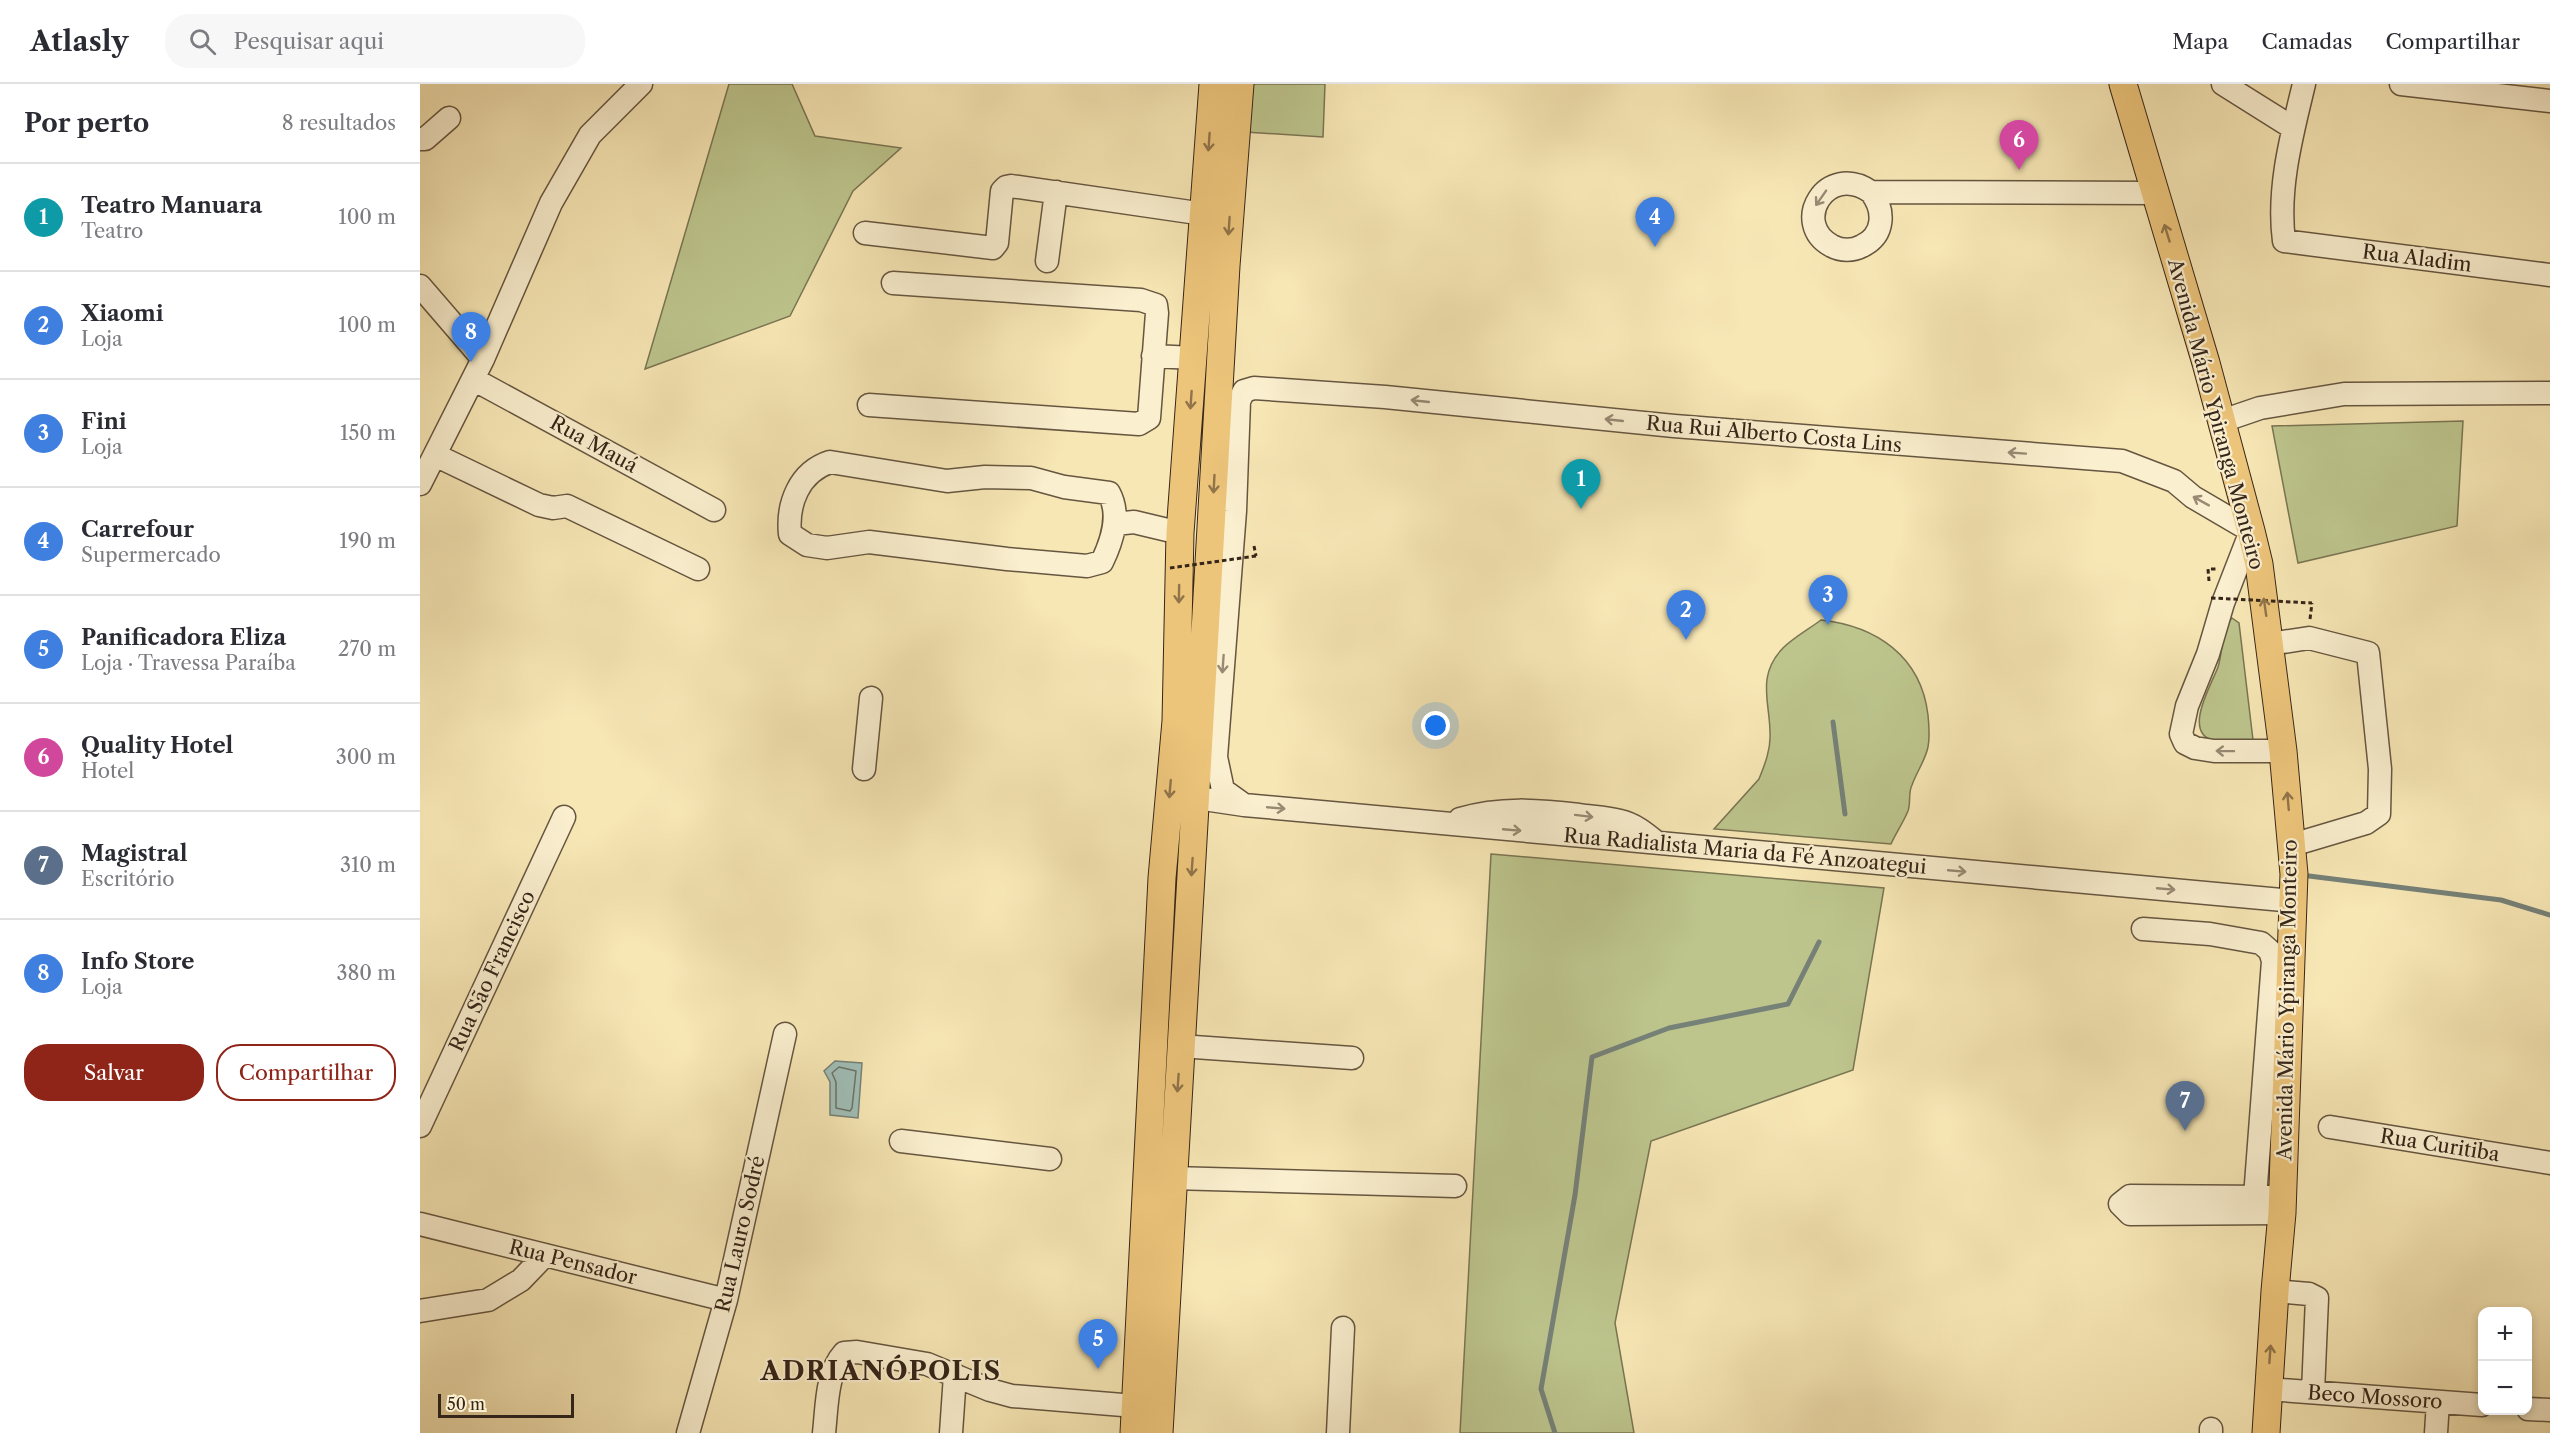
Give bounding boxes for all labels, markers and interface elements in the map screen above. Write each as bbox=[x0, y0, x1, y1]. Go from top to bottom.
search box bbox=[165, 14, 585, 68]
text: Atlasly bbox=[30, 24, 129, 58]
icon: search bbox=[186, 25, 219, 58]
text: Pesquisar aqui bbox=[234, 28, 384, 55]
text: Mapa bbox=[2172, 29, 2228, 54]
text: Camadas bbox=[2261, 29, 2352, 54]
text: Compartilhar bbox=[2385, 29, 2520, 54]
text: Por perto bbox=[24, 107, 149, 139]
text: 8 resultados bbox=[282, 111, 396, 135]
pin: 6 bbox=[2000, 120, 2038, 170]
one-way arrow bbox=[1203, 132, 1214, 152]
one-way arrow bbox=[1815, 189, 1827, 205]
text: Teatro Manuara bbox=[81, 192, 262, 219]
pin: 4 bbox=[1636, 198, 1674, 247]
text: 1 bbox=[39, 205, 48, 229]
text: 100 m bbox=[338, 205, 396, 229]
one-way arrow bbox=[1223, 216, 1234, 236]
text: Teatro bbox=[81, 219, 143, 243]
one-way arrow bbox=[2161, 224, 2172, 243]
street label: Rua Aladim bbox=[2361, 239, 2473, 277]
street label: Avenida Mário Ypiranga Monteiro bbox=[2163, 255, 2269, 572]
text: Xiaomi bbox=[81, 300, 164, 327]
pin: 8 bbox=[452, 312, 490, 362]
text: 2 bbox=[38, 313, 49, 337]
text: 100 m bbox=[338, 313, 396, 337]
text: Loja bbox=[81, 327, 123, 351]
one-way arrow bbox=[1185, 389, 1196, 409]
one-way arrow bbox=[1410, 395, 1430, 406]
text: Fini bbox=[81, 408, 127, 435]
street label: Rua Mauá bbox=[546, 410, 642, 478]
street label: Rua Rui Alberto Costa Lins bbox=[1645, 411, 1903, 457]
one-way arrow bbox=[1604, 414, 1624, 425]
text: 3 bbox=[38, 421, 49, 445]
text: 150 m bbox=[340, 421, 396, 445]
text: Loja bbox=[81, 435, 123, 459]
one-way arrow bbox=[2008, 447, 2028, 458]
pin: 1 bbox=[1562, 460, 1600, 509]
one-way arrow bbox=[1209, 473, 1220, 493]
one-way arrow bbox=[2193, 495, 2211, 506]
text: Carrefour bbox=[81, 516, 194, 543]
text: 4 bbox=[38, 529, 49, 553]
text: 190 m bbox=[339, 529, 396, 553]
text: Supermercado bbox=[81, 543, 221, 567]
pin: 3 bbox=[1808, 576, 1848, 625]
one-way arrow bbox=[1173, 584, 1185, 604]
pin: 2 bbox=[1666, 590, 1706, 640]
one-way arrow bbox=[2259, 598, 2270, 618]
text: Panificadora Eliza bbox=[81, 624, 286, 651]
text: 5 bbox=[38, 637, 49, 661]
text: 270 m bbox=[338, 637, 396, 661]
text: Loja · Travessa Paraíba bbox=[81, 651, 296, 675]
one-way arrow bbox=[1217, 653, 1228, 673]
your location bbox=[1421, 711, 1450, 740]
text: Quality Hotel bbox=[81, 732, 233, 759]
text: 6 bbox=[38, 745, 49, 769]
text: 300 m bbox=[336, 745, 396, 769]
one-way arrow bbox=[2215, 745, 2235, 757]
text: Hotel bbox=[81, 759, 134, 783]
one-way arrow bbox=[1164, 779, 1175, 798]
one-way arrow bbox=[2283, 791, 2294, 811]
one-way arrow bbox=[1265, 803, 1285, 814]
one-way arrow bbox=[1574, 811, 1594, 822]
street label: Rua Radialista Maria da Fé Anzoategui bbox=[1563, 823, 1927, 879]
one-way arrow bbox=[1501, 825, 1521, 836]
street label: Avenida Mário Ypiranga Monteiro bbox=[2272, 839, 2302, 1162]
text: Magistral bbox=[81, 840, 187, 867]
text: 7 bbox=[38, 853, 49, 877]
text: 310 m bbox=[340, 853, 396, 877]
one-way arrow bbox=[1187, 857, 1198, 876]
one-way arrow bbox=[1946, 866, 1966, 877]
text: Escritório bbox=[81, 867, 175, 891]
one-way arrow bbox=[2155, 884, 2175, 895]
street label: Rua São Francisco bbox=[444, 887, 540, 1055]
text: Info Store bbox=[81, 948, 194, 975]
text: 8 bbox=[37, 961, 50, 985]
text: 380 m bbox=[337, 961, 396, 985]
text: Loja bbox=[81, 975, 123, 999]
button: Salvar bbox=[24, 1044, 204, 1101]
button: Compartilhar bbox=[216, 1044, 396, 1101]
one-way arrow bbox=[1172, 1072, 1183, 1092]
pin: 7 bbox=[2166, 1082, 2204, 1131]
street label: Rua Curitiba bbox=[2379, 1124, 2502, 1166]
street label: Rua Lauro Sodré bbox=[710, 1153, 770, 1315]
street label: Rua Pensador bbox=[506, 1234, 640, 1290]
map controls bbox=[2478, 1307, 2532, 1415]
button: + bbox=[2478, 1307, 2532, 1361]
pin: 5 bbox=[1078, 1320, 1118, 1369]
one-way arrow bbox=[2265, 1344, 2276, 1364]
district label: ADRIANÓPOLIS bbox=[759, 1354, 1002, 1387]
button: − bbox=[2478, 1361, 2532, 1415]
street label: Beco Mossoro bbox=[2307, 1380, 2443, 1414]
scale bar bbox=[438, 1391, 574, 1418]
text: 50 m bbox=[447, 1394, 485, 1414]

